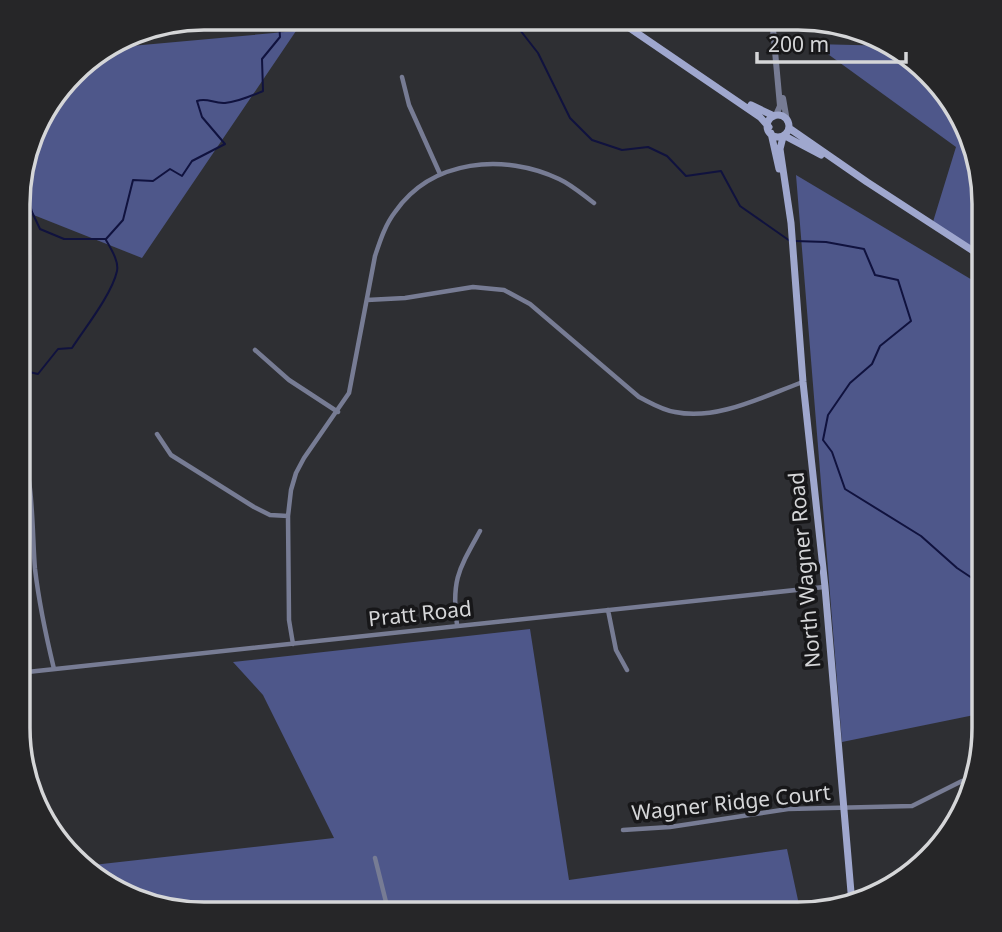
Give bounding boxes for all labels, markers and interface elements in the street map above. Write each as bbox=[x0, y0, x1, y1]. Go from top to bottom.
scale bar bbox=[757, 21, 906, 65]
text: 200 m bbox=[768, 30, 829, 58]
street label: North Wagner Road bbox=[781, 471, 827, 669]
street label: Pratt Road bbox=[367, 594, 473, 632]
street label: Wagner Ridge Court bbox=[630, 778, 832, 826]

